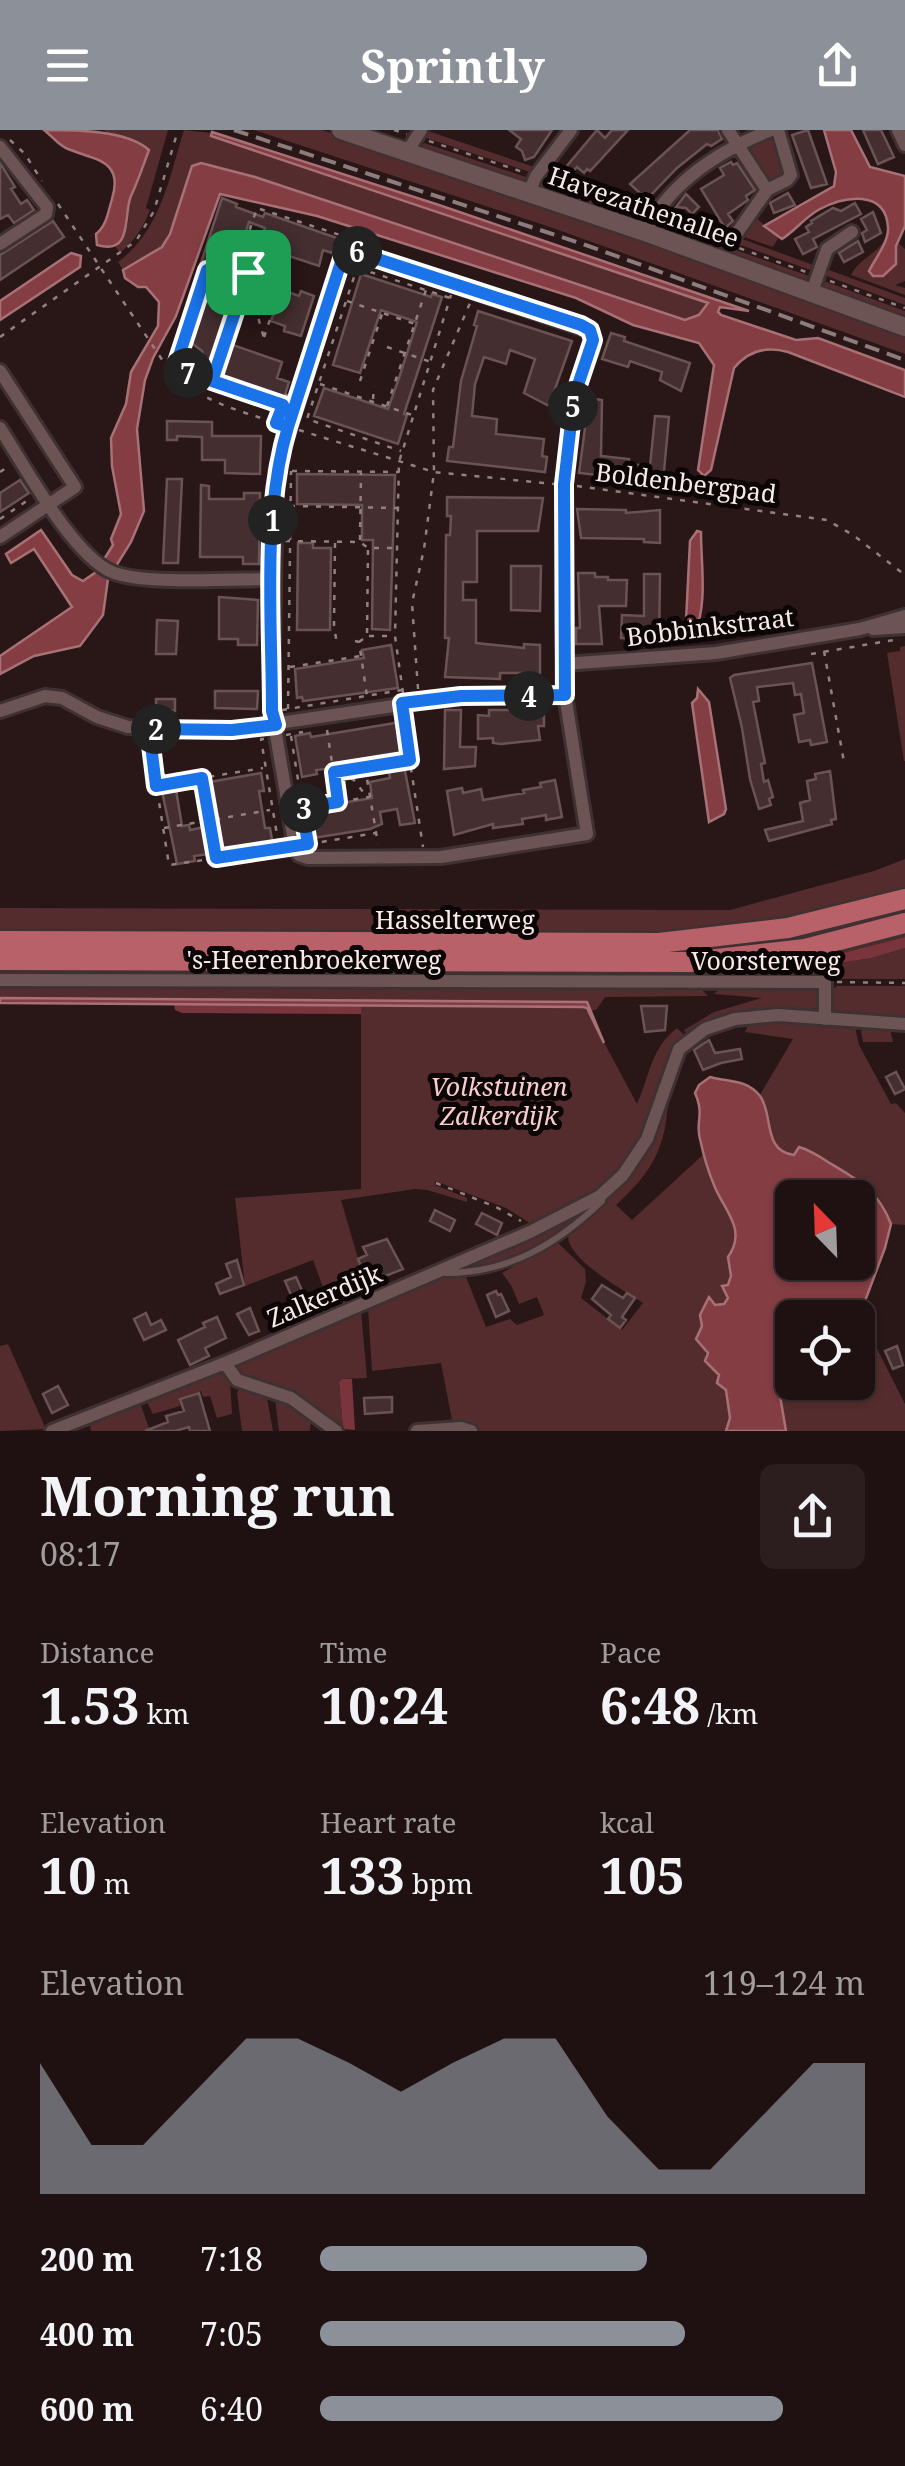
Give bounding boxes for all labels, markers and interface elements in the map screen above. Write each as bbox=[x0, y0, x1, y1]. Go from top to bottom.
text: Sprintly bbox=[360, 35, 545, 96]
icon: menu bbox=[40, 38, 95, 93]
icon: share bbox=[810, 38, 865, 93]
street label: Havezathenallee bbox=[544, 158, 744, 254]
pin: 6 bbox=[332, 226, 382, 276]
pin bbox=[206, 230, 291, 315]
text: 6 bbox=[349, 232, 365, 270]
icon: arrive bbox=[221, 245, 276, 300]
pin: 7 bbox=[163, 348, 213, 398]
text: 7 bbox=[180, 354, 196, 392]
pin: 5 bbox=[548, 381, 598, 431]
text: 5 bbox=[565, 387, 581, 425]
street label: Boldenbergpad bbox=[594, 454, 778, 510]
pin: 1 bbox=[248, 495, 298, 545]
text: 1 bbox=[265, 501, 281, 539]
street label: Bobbinkstraat bbox=[624, 599, 796, 653]
pin: 4 bbox=[504, 671, 554, 721]
text: 4 bbox=[521, 677, 537, 715]
pin: 2 bbox=[131, 704, 181, 754]
text: 2 bbox=[148, 710, 164, 748]
pin: 3 bbox=[279, 783, 329, 833]
text: 3 bbox=[296, 789, 312, 827]
street label: Hasselterweg bbox=[375, 902, 535, 936]
street label: 's-Heerenbroekerweg bbox=[187, 942, 442, 976]
street label: Voorsterweg bbox=[691, 943, 841, 977]
park label: Volkstuinen Zalkerdijk bbox=[430, 1069, 568, 1132]
north arrow bbox=[775, 1180, 875, 1280]
map controls bbox=[775, 1180, 875, 1400]
street label: Zalkerdijk bbox=[261, 1255, 387, 1334]
button: locate bbox=[775, 1300, 875, 1400]
text: Morning run bbox=[40, 1457, 395, 1532]
button: share bbox=[760, 1464, 865, 1569]
text: 08:17 bbox=[40, 1532, 121, 1575]
text: Distance bbox=[40, 1633, 154, 1671]
text: Time bbox=[320, 1633, 388, 1671]
text: Pace bbox=[600, 1633, 661, 1671]
text: 1.53 bbox=[40, 1671, 139, 1739]
text: 10:24 bbox=[320, 1671, 448, 1739]
text: 6:48 bbox=[600, 1671, 700, 1739]
text: km bbox=[139, 1694, 190, 1732]
text: /km bbox=[700, 1694, 758, 1732]
text: Elevation bbox=[40, 1803, 166, 1841]
text: Heart rate bbox=[320, 1803, 457, 1841]
text: kcal bbox=[600, 1803, 654, 1841]
text: 10 bbox=[40, 1841, 97, 1909]
text: 133 bbox=[320, 1841, 405, 1909]
text: 105 bbox=[600, 1841, 685, 1909]
text: m bbox=[97, 1864, 130, 1902]
text: bpm bbox=[405, 1864, 473, 1902]
text: Elevation bbox=[40, 1961, 184, 2004]
text: 119–124 m bbox=[703, 1961, 865, 2004]
text: 200 m bbox=[40, 2237, 134, 2280]
text: 7:18 bbox=[200, 2237, 263, 2280]
text: 400 m bbox=[40, 2312, 134, 2355]
text: 7:05 bbox=[200, 2312, 263, 2355]
text: 600 m bbox=[40, 2387, 134, 2430]
text: 6:40 bbox=[200, 2387, 263, 2430]

